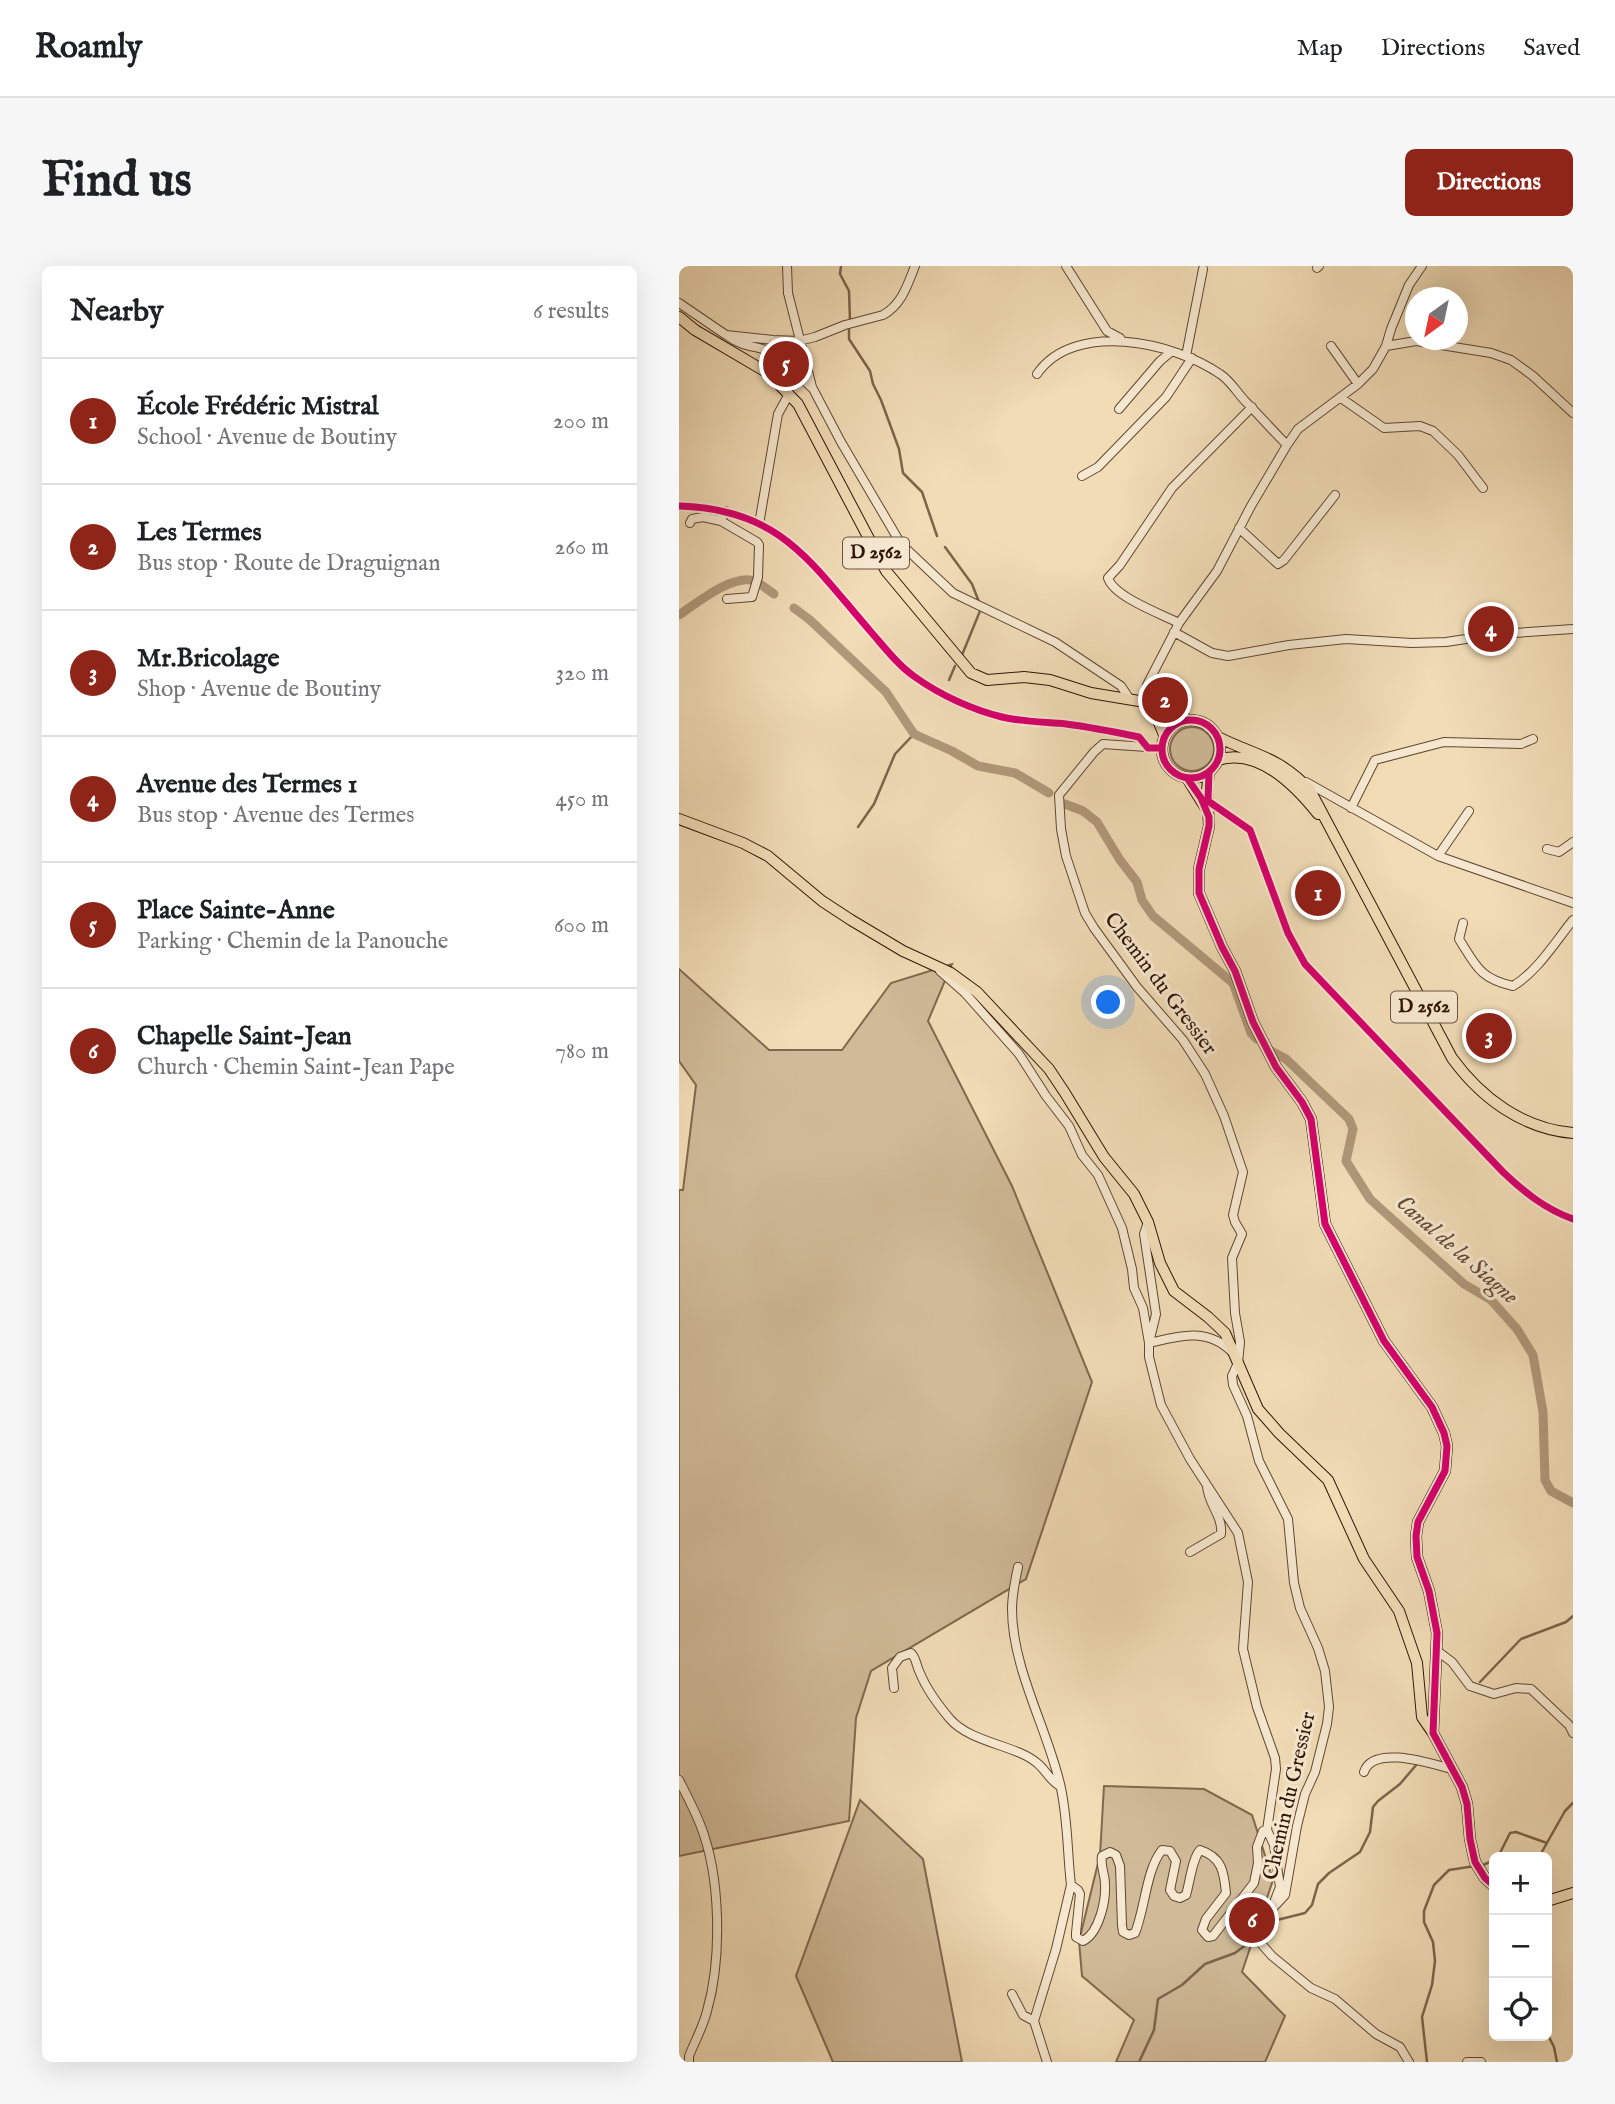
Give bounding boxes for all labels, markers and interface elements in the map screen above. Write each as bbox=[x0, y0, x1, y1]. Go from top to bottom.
text: Roamly bbox=[35, 27, 142, 69]
text: Map bbox=[1297, 33, 1343, 64]
text: Directions bbox=[1381, 33, 1485, 64]
text: Saved bbox=[1523, 33, 1580, 64]
button: Directions bbox=[1405, 149, 1573, 216]
text: Find us bbox=[42, 151, 192, 213]
north arrow bbox=[1405, 287, 1468, 350]
text: Nearby bbox=[70, 293, 163, 331]
text: 6 results bbox=[533, 297, 609, 326]
pin: 5 bbox=[763, 338, 809, 390]
text: École Frédéric Mistral bbox=[137, 390, 379, 423]
text: 1 bbox=[89, 407, 97, 436]
text: 200 m bbox=[553, 407, 609, 436]
text: School · Avenue de Boutiny bbox=[137, 423, 397, 452]
text: Les Termes bbox=[137, 516, 262, 549]
text: 2 bbox=[88, 533, 98, 562]
text: 260 m bbox=[554, 533, 609, 562]
road number: D 2562 bbox=[843, 538, 909, 568]
text: Bus stop · Route de Draguignan bbox=[137, 549, 440, 578]
pin: 4 bbox=[1468, 603, 1514, 655]
text: Mr.Bricolage bbox=[137, 642, 279, 675]
text: 3 bbox=[89, 659, 97, 688]
text: 320 m bbox=[556, 659, 609, 688]
pin: 2 bbox=[1142, 674, 1188, 726]
text: Shop · Avenue de Boutiny bbox=[137, 675, 381, 704]
text: Avenue des Termes 1 bbox=[137, 768, 357, 801]
text: 4 bbox=[87, 785, 99, 814]
text: 450 m bbox=[555, 785, 609, 814]
text: Bus stop · Avenue des Termes bbox=[137, 801, 414, 830]
pin: 1 bbox=[1295, 867, 1341, 919]
text: Place Sainte-Anne bbox=[137, 894, 335, 927]
street label: Chemin du Gressier bbox=[1098, 907, 1223, 1061]
text: 5 bbox=[89, 911, 97, 940]
text: 600 m bbox=[554, 911, 609, 940]
text: Parking · Chemin de la Panouche bbox=[137, 927, 448, 956]
your location bbox=[1091, 985, 1125, 1019]
road number: D 2562 bbox=[1391, 992, 1457, 1022]
pin: 3 bbox=[1466, 1010, 1512, 1062]
text: Chapelle Saint-Jean bbox=[137, 1020, 352, 1053]
text: 6 bbox=[88, 1037, 98, 1066]
text: 780 m bbox=[555, 1037, 609, 1066]
text: Church · Chemin Saint-Jean Pape bbox=[137, 1053, 455, 1082]
water label: Canal de la Siagne bbox=[1389, 1189, 1524, 1312]
street label: Chemin du Gressier bbox=[1258, 1709, 1323, 1883]
map controls bbox=[1489, 1852, 1552, 2041]
button: + bbox=[1489, 1852, 1552, 1915]
pin: 6 bbox=[1229, 1894, 1275, 1946]
button: − bbox=[1489, 1915, 1552, 1978]
button: locate bbox=[1489, 1978, 1552, 2041]

